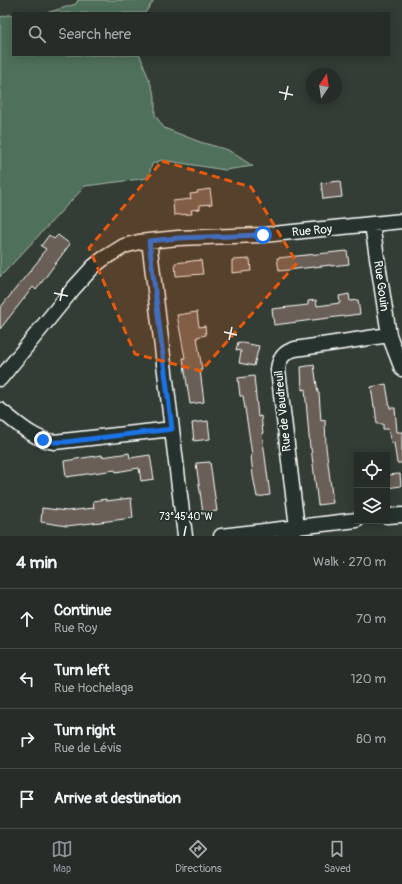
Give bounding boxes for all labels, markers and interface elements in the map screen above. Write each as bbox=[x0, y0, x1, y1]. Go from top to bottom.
search box bbox=[12, 12, 390, 56]
icon: search bbox=[26, 23, 48, 45]
text: Search here bbox=[58, 25, 131, 44]
north arrow bbox=[306, 68, 342, 104]
street label: Rue Roy bbox=[291, 222, 333, 240]
route start bbox=[254, 226, 272, 244]
street label: Rue Gouin bbox=[370, 260, 392, 312]
street label: Rue de Vaudreuil bbox=[271, 370, 295, 452]
route end bbox=[34, 431, 52, 449]
map controls bbox=[354, 452, 390, 524]
button: locate bbox=[354, 452, 390, 488]
button: layers bbox=[354, 488, 390, 524]
text: 73°45'40"W bbox=[159, 511, 213, 523]
text: 4 min bbox=[16, 552, 57, 573]
text: Walk · 270 m bbox=[313, 554, 386, 570]
text: Continue bbox=[54, 601, 112, 620]
icon: ahead bbox=[16, 608, 38, 630]
text: 70 m bbox=[356, 611, 386, 627]
text: Rue Roy bbox=[54, 620, 97, 636]
text: Turn left bbox=[54, 661, 110, 680]
icon: left bbox=[16, 668, 38, 690]
text: 120 m bbox=[350, 671, 386, 687]
text: Rue Hochelaga bbox=[54, 680, 133, 696]
text: Turn right bbox=[54, 721, 115, 740]
icon: right bbox=[16, 728, 38, 750]
text: 80 m bbox=[356, 731, 386, 747]
text: Rue de Lévis bbox=[54, 740, 121, 756]
icon: arrive bbox=[16, 788, 38, 810]
text: Arrive at destination bbox=[54, 789, 181, 808]
tab: Map bbox=[51, 838, 73, 875]
tab: Directions bbox=[175, 838, 222, 875]
tab: Saved bbox=[324, 838, 351, 875]

